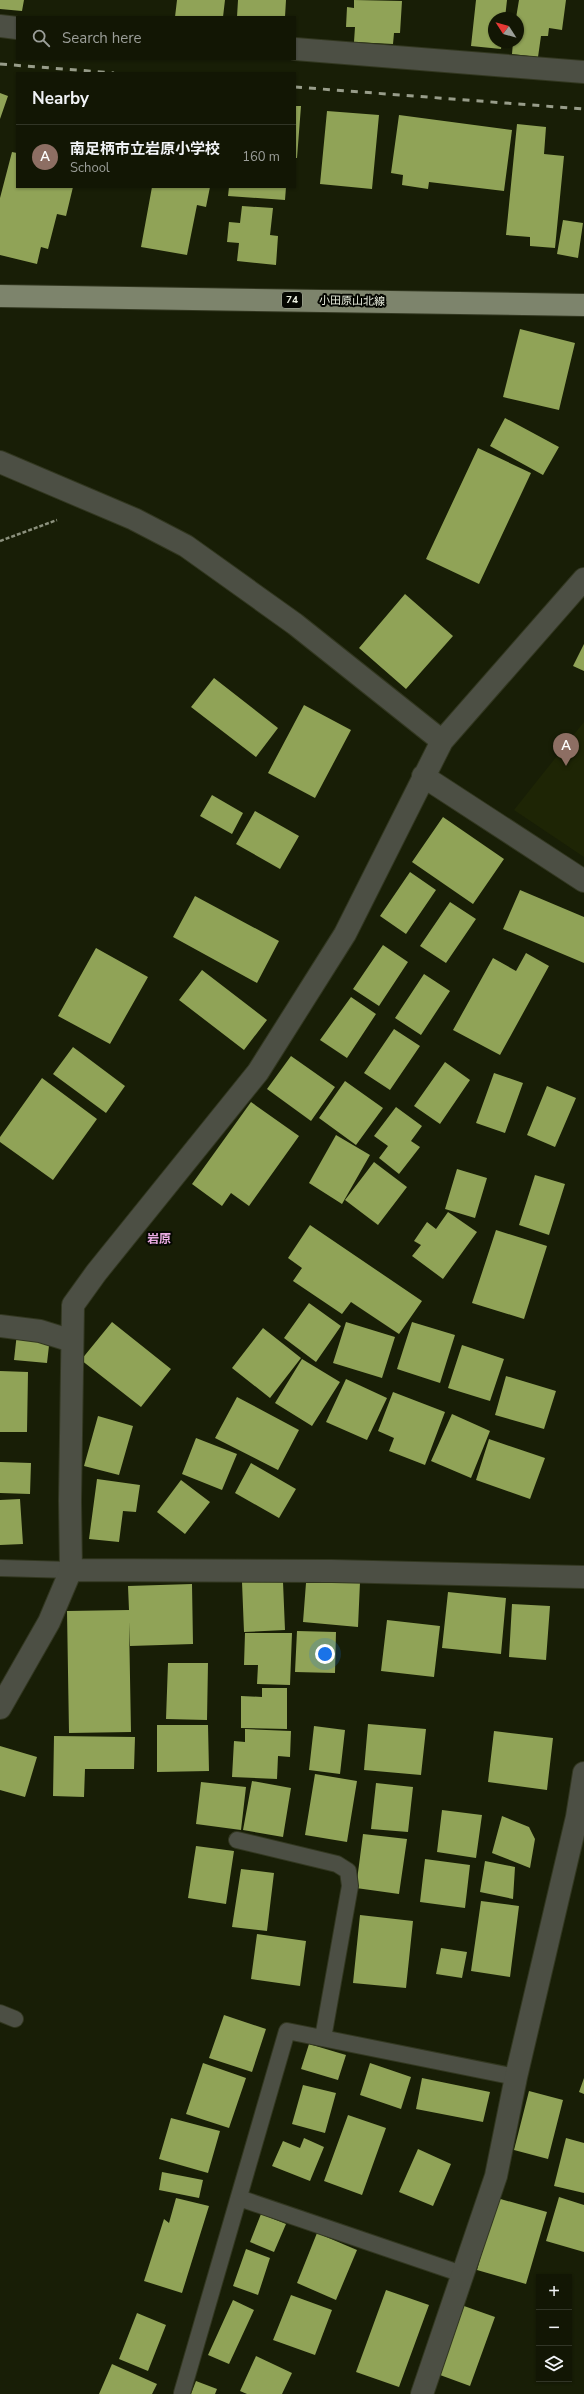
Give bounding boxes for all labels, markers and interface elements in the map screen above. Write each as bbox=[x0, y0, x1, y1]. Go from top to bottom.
north arrow bbox=[488, 12, 524, 48]
search box bbox=[16, 16, 296, 60]
icon: search bbox=[30, 27, 52, 49]
text: Search here bbox=[62, 28, 142, 48]
text: Nearby bbox=[32, 87, 89, 110]
text: 南足柄市立岩原小学校 bbox=[70, 139, 220, 159]
text: A bbox=[40, 148, 50, 166]
text: 160 m bbox=[242, 148, 280, 166]
text: School bbox=[70, 159, 110, 177]
road number: 74 bbox=[282, 292, 302, 308]
street label: 小田原山北線 bbox=[319, 293, 385, 309]
pin: A bbox=[553, 733, 579, 766]
district label: 岩原 bbox=[147, 1231, 171, 1247]
your location bbox=[315, 1644, 335, 1664]
map controls bbox=[536, 2274, 572, 2382]
button: + bbox=[536, 2274, 572, 2310]
button: − bbox=[536, 2310, 572, 2346]
button: layers bbox=[536, 2346, 572, 2382]

